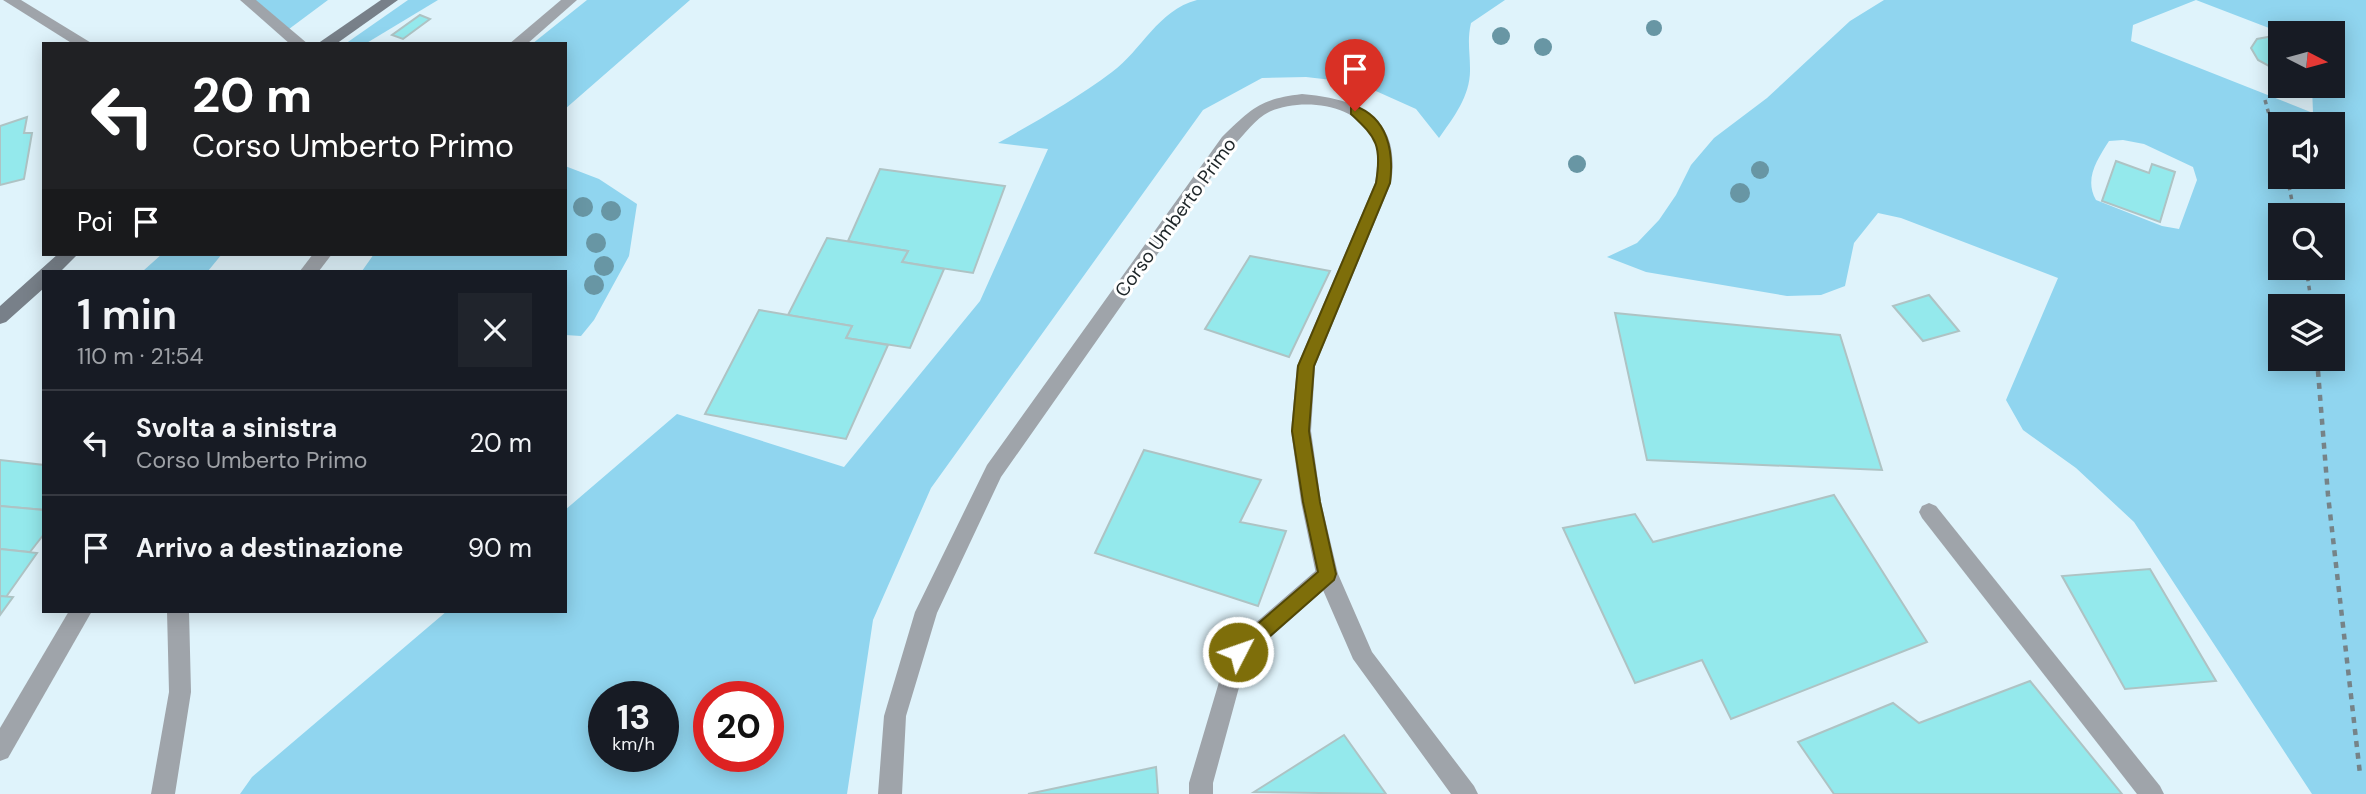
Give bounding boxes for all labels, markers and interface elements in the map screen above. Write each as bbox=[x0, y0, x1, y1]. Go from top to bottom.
north arrow bbox=[2268, 21, 2345, 98]
map controls bbox=[2268, 21, 2345, 371]
pin bbox=[1325, 39, 1385, 111]
icon: arrive bbox=[1336, 50, 1374, 88]
text: 20 m bbox=[192, 63, 312, 127]
icon: left bbox=[77, 70, 168, 161]
button: sound bbox=[2268, 112, 2345, 189]
text: Corso Umberto Primo bbox=[192, 125, 514, 167]
street label: Corso Umberto Primo bbox=[1109, 133, 1242, 302]
icon: arrive bbox=[127, 203, 165, 241]
button: search bbox=[2268, 203, 2345, 280]
text: Poi bbox=[77, 205, 113, 239]
text: 1 min bbox=[77, 287, 177, 342]
button: close bbox=[458, 293, 532, 367]
button: layers bbox=[2268, 294, 2345, 371]
text: 110 m · 21:54 bbox=[77, 341, 204, 371]
text: Svolta a sinistra bbox=[136, 411, 337, 445]
icon: left bbox=[77, 424, 115, 462]
text: 20 m bbox=[469, 426, 532, 460]
text: Corso Umberto Primo bbox=[136, 445, 367, 475]
icon: arrive bbox=[77, 529, 115, 567]
text: Arrivo a destinazione bbox=[136, 531, 403, 565]
text: 90 m bbox=[468, 531, 532, 565]
position arrow bbox=[1201, 615, 1275, 689]
speed limit sign: 20 bbox=[693, 681, 784, 772]
text: 13 bbox=[617, 694, 650, 740]
text: km/h bbox=[612, 732, 655, 756]

